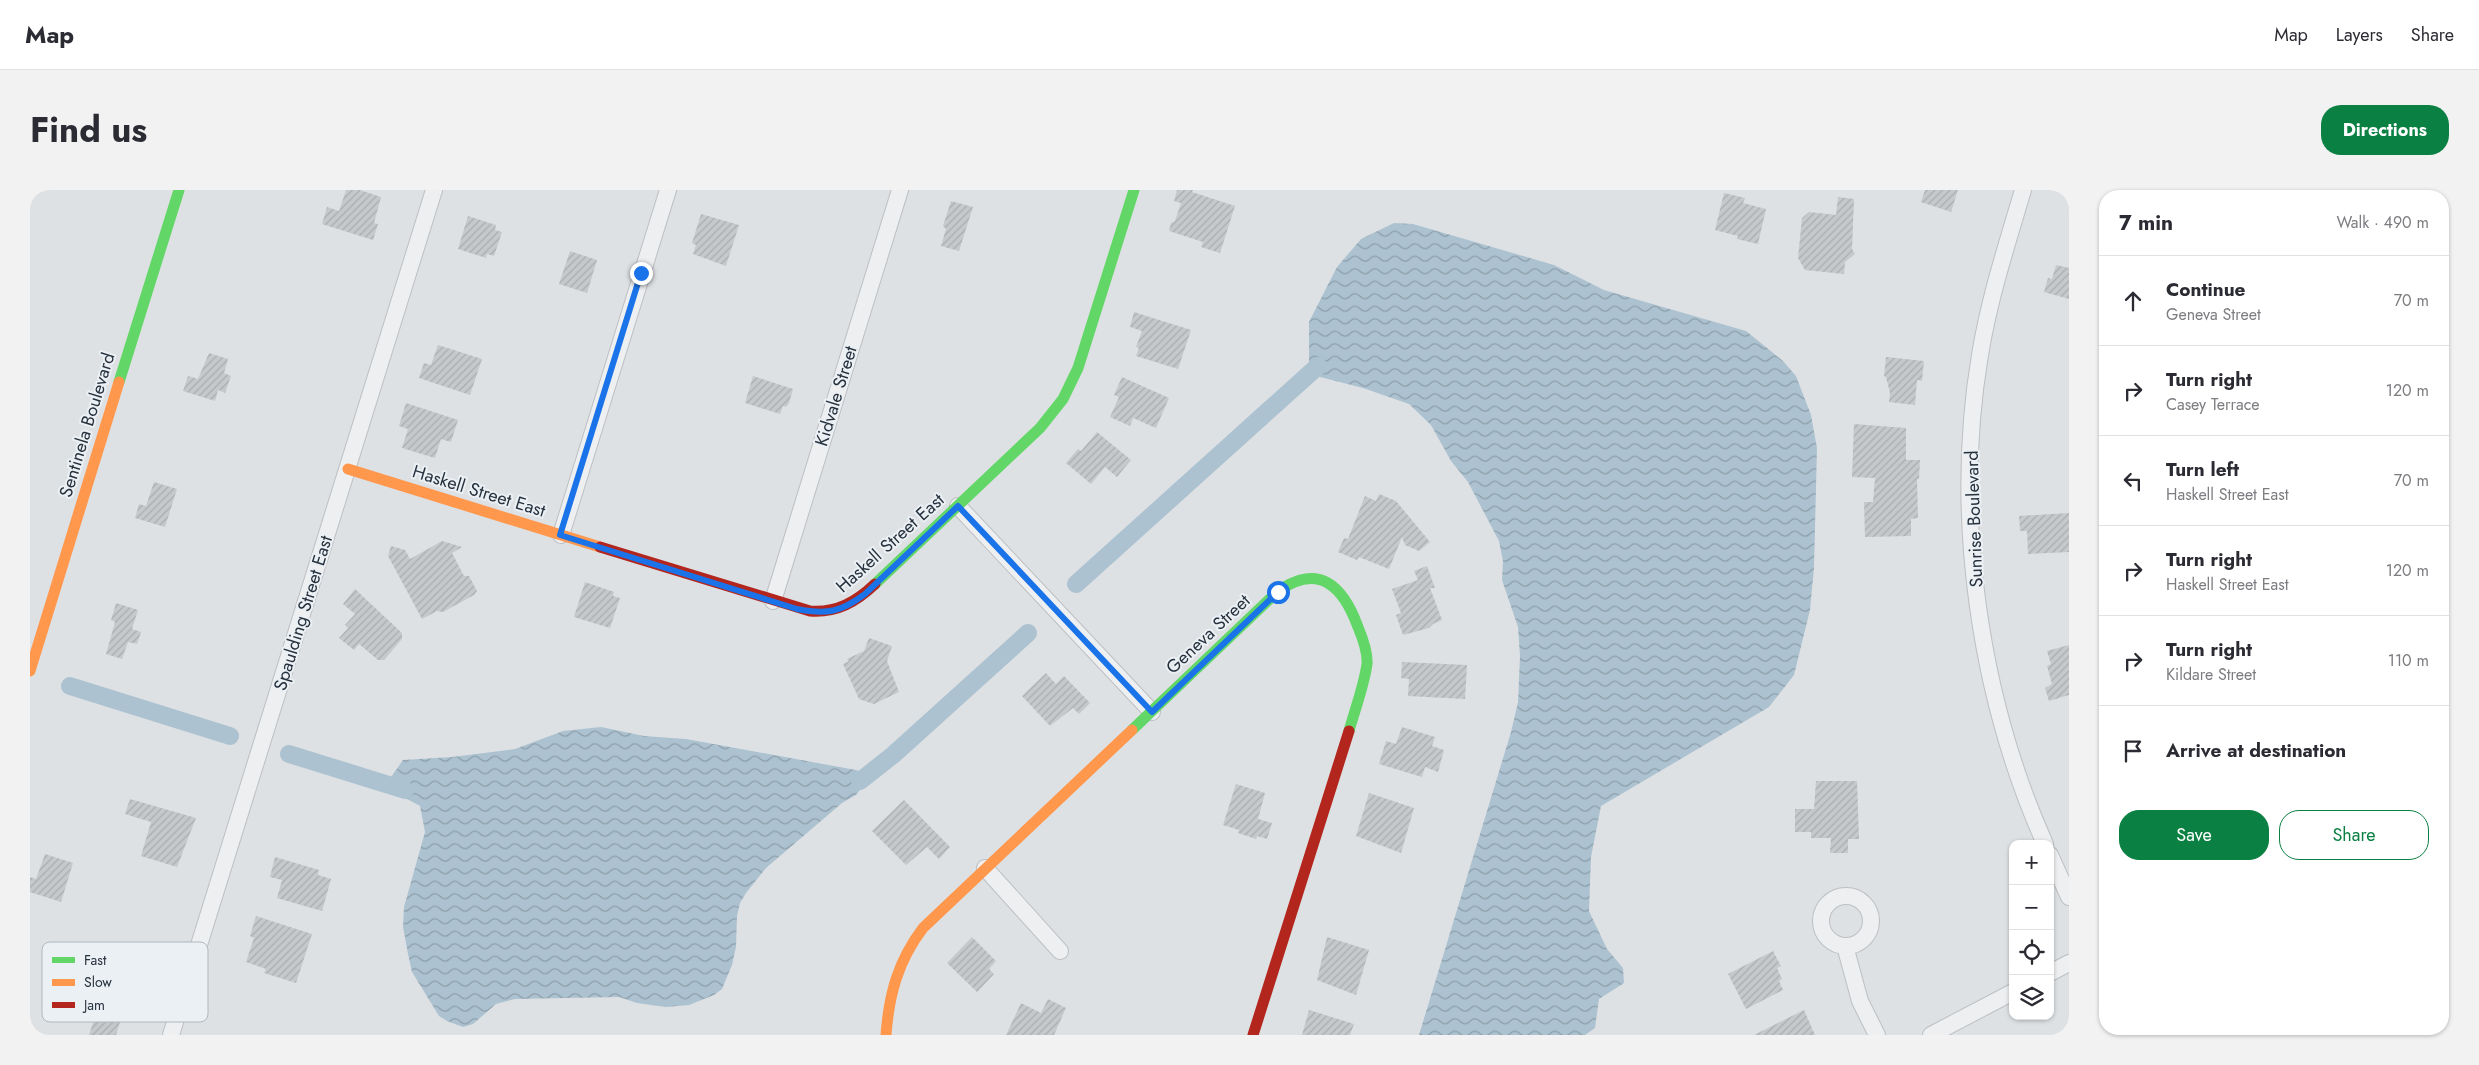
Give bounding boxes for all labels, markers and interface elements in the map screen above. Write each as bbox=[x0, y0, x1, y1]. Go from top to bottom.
text: Map bbox=[25, 17, 74, 52]
text: Map bbox=[2274, 22, 2308, 48]
text: Layers bbox=[2336, 22, 2383, 48]
text: Share bbox=[2411, 22, 2454, 48]
text: Find us bbox=[30, 105, 147, 155]
button: Directions bbox=[2321, 105, 2449, 155]
text: 7 min bbox=[2119, 208, 2173, 238]
text: Walk · 490 m bbox=[2337, 211, 2429, 234]
route end bbox=[630, 262, 653, 285]
text: Continue bbox=[2166, 276, 2245, 303]
icon: ahead bbox=[2119, 287, 2147, 315]
text: 70 m bbox=[2394, 289, 2429, 312]
text: Geneva Street bbox=[2166, 303, 2261, 326]
street label: Kidvale Street bbox=[808, 342, 864, 449]
street label: Sentinela Boulevard bbox=[53, 349, 121, 501]
text: Turn right bbox=[2166, 366, 2252, 393]
icon: right bbox=[2119, 377, 2147, 405]
text: 120 m bbox=[2386, 379, 2429, 402]
text: Casey Terrace bbox=[2166, 393, 2260, 416]
street label: Sunrise Boulevard bbox=[1959, 450, 1989, 588]
text: Turn left bbox=[2166, 456, 2239, 483]
street label: Haskell Street East bbox=[409, 458, 549, 524]
icon: left bbox=[2119, 467, 2147, 495]
text: 70 m bbox=[2394, 469, 2429, 492]
text: Haskell Street East bbox=[2166, 483, 2289, 506]
street label: Haskell Street East bbox=[830, 487, 950, 599]
street label: Spaulding Street East bbox=[267, 532, 339, 694]
text: Turn right bbox=[2166, 546, 2252, 573]
icon: right bbox=[2119, 557, 2147, 585]
text: 120 m bbox=[2386, 559, 2429, 582]
text: Haskell Street East bbox=[2166, 573, 2289, 596]
route start bbox=[1267, 581, 1290, 604]
street label: Geneva Street bbox=[1160, 588, 1256, 680]
text: Turn right bbox=[2166, 636, 2252, 663]
icon: right bbox=[2119, 647, 2147, 675]
text: 110 m bbox=[2388, 649, 2429, 672]
text: Kildare Street bbox=[2166, 663, 2256, 686]
icon: arrive bbox=[2119, 737, 2147, 765]
text: Arrive at destination bbox=[2166, 737, 2346, 764]
button: Save bbox=[2119, 810, 2269, 860]
button: Share bbox=[2279, 810, 2429, 860]
map controls bbox=[2009, 840, 2054, 1020]
button: + bbox=[2009, 840, 2054, 885]
button: − bbox=[2009, 885, 2054, 930]
button: locate bbox=[2009, 930, 2054, 975]
legend bbox=[42, 942, 208, 1022]
text: Fast bbox=[84, 950, 107, 970]
text: Slow bbox=[84, 972, 112, 992]
button: layers bbox=[2009, 975, 2054, 1020]
text: Jam bbox=[82, 995, 105, 1015]

